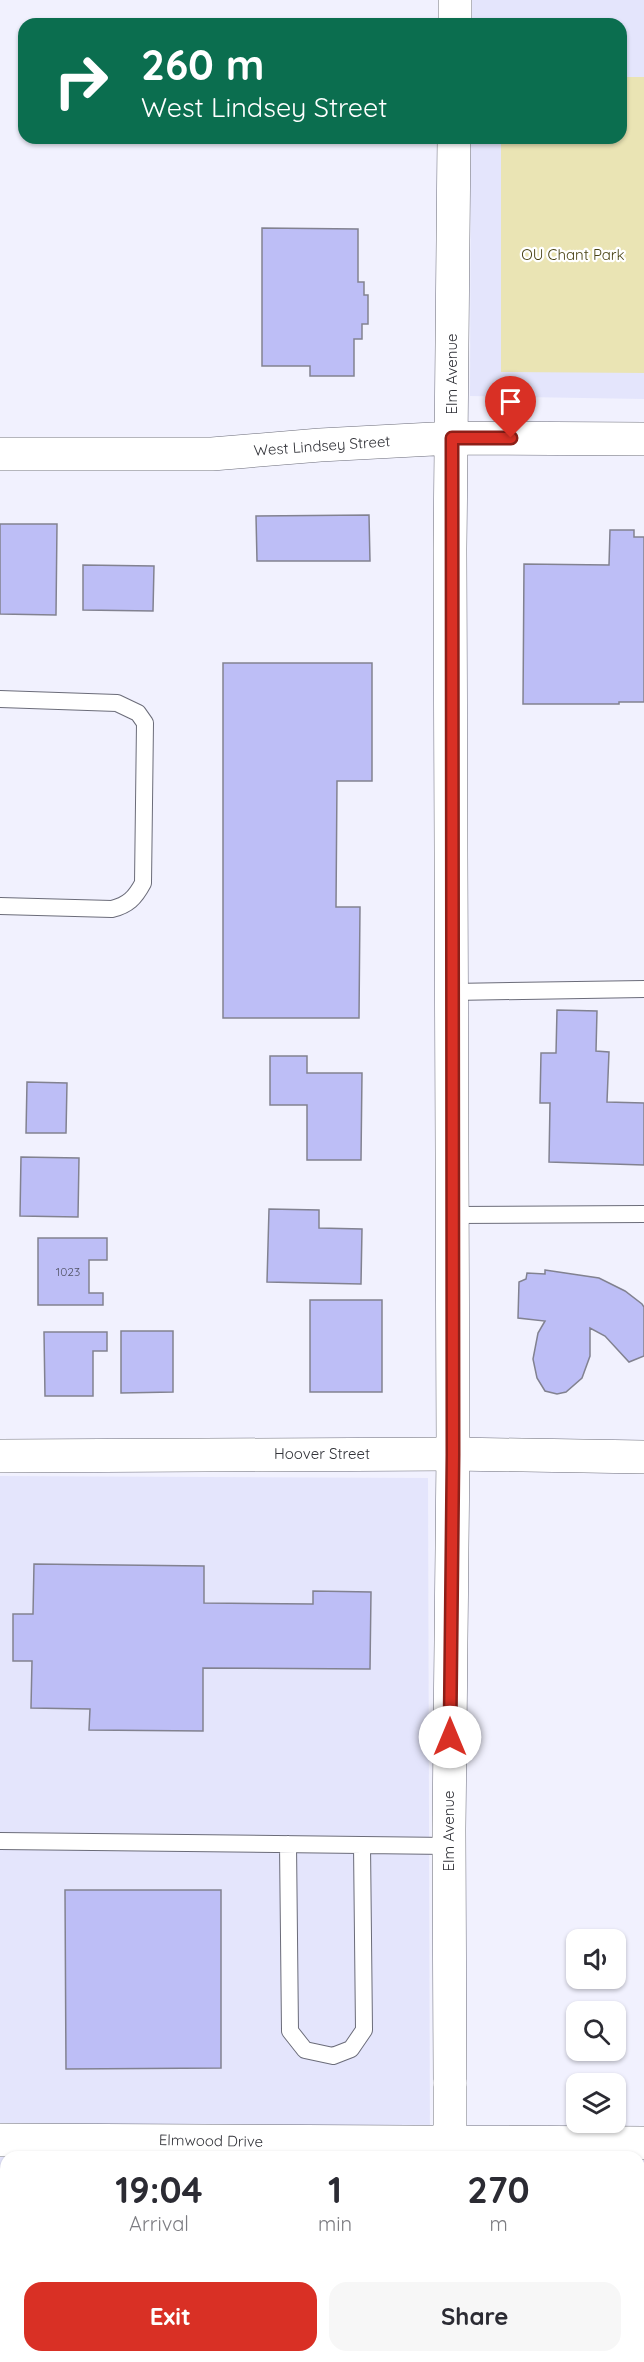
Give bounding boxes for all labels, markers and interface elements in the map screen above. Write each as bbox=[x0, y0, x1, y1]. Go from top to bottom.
text: 260 m bbox=[141, 38, 264, 91]
icon: right bbox=[42, 42, 120, 120]
text: West Lindsey Street bbox=[141, 90, 388, 124]
park label: OU Chant Park bbox=[521, 245, 625, 264]
street label: Elm Avenue bbox=[442, 333, 461, 415]
pin bbox=[485, 376, 536, 438]
icon: arrive bbox=[494, 385, 527, 418]
street label: West Lindsey Street bbox=[253, 431, 391, 460]
house number: 1023 bbox=[56, 1264, 80, 1279]
street label: Hoover Street bbox=[274, 1444, 370, 1463]
position arrow bbox=[418, 1705, 482, 1769]
street label: Elm Avenue bbox=[439, 1790, 458, 1872]
map controls bbox=[566, 1929, 626, 2133]
button: sound bbox=[566, 1929, 626, 1989]
button: search bbox=[566, 2001, 626, 2061]
button: layers bbox=[566, 2073, 626, 2133]
street label: Elmwood Drive bbox=[159, 2130, 263, 2151]
text: 19:04 bbox=[115, 2167, 203, 2212]
text: 1 bbox=[328, 2167, 342, 2212]
text: 270 bbox=[467, 2167, 530, 2212]
text: Arrival bbox=[129, 2211, 189, 2236]
text: min bbox=[318, 2211, 352, 2236]
text: m bbox=[489, 2211, 508, 2236]
button: Exit bbox=[24, 2282, 317, 2351]
button: Share bbox=[329, 2282, 621, 2351]

